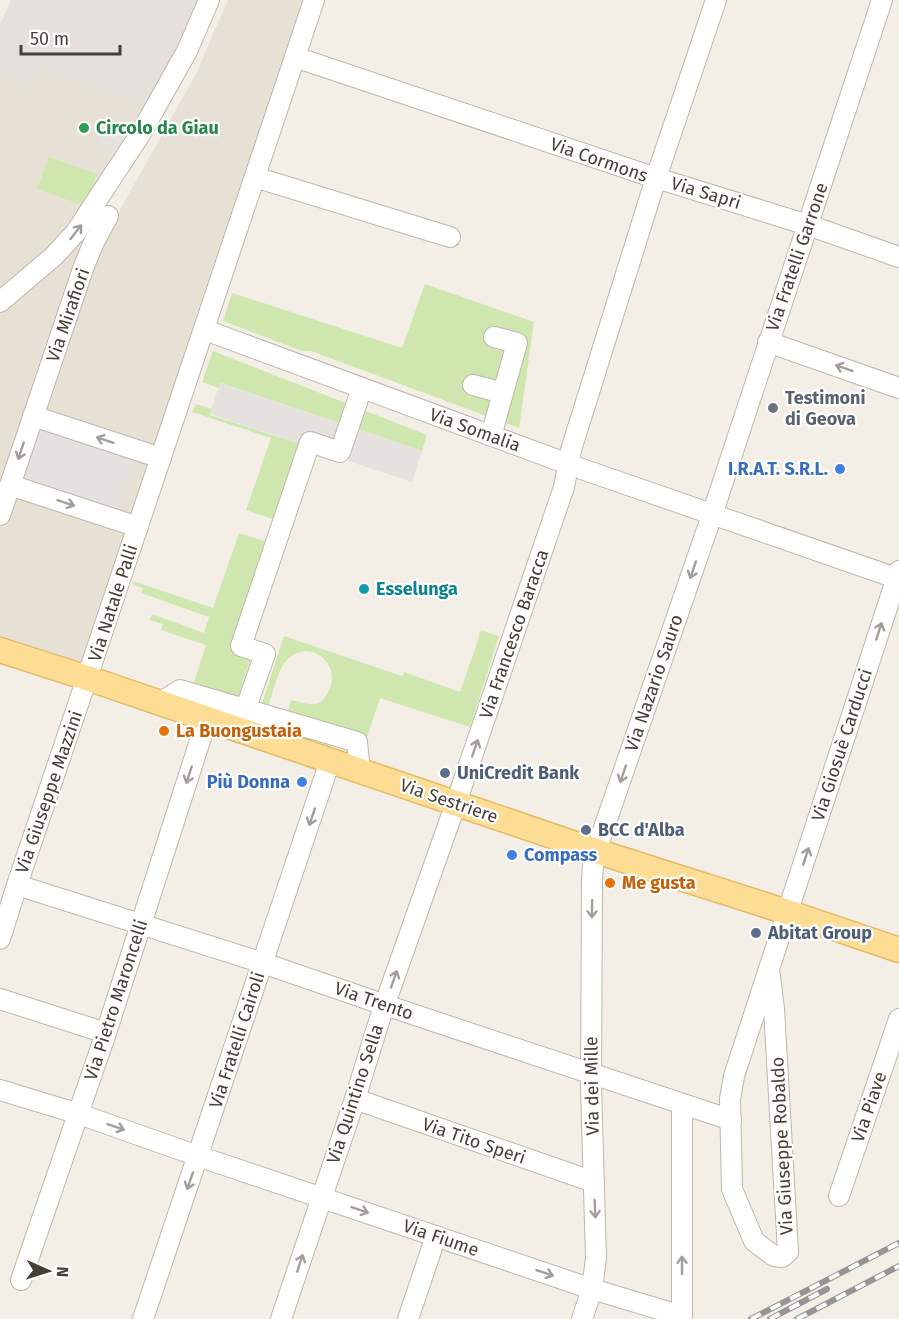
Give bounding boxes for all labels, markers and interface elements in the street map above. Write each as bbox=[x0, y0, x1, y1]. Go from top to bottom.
scale bar bbox=[21, 18, 120, 56]
text: 50 m bbox=[30, 28, 69, 50]
place label: Circolo da Giau bbox=[96, 117, 219, 139]
marker: Circolo da Giau bbox=[77, 121, 91, 135]
street label: Via Cormons bbox=[547, 133, 651, 187]
street label: Via Sapri bbox=[668, 172, 744, 214]
street label: Via Fratelli Garrone bbox=[761, 180, 833, 334]
one-way arrow bbox=[69, 224, 82, 240]
street label: Via Mirafiori bbox=[42, 265, 94, 365]
one-way arrow bbox=[835, 362, 854, 373]
place label: Testimoni di Geova bbox=[785, 387, 866, 430]
marker: Testimoni di Geova bbox=[766, 401, 780, 415]
street label: Via Somalia bbox=[427, 403, 523, 457]
one-way arrow bbox=[96, 434, 115, 445]
one-way arrow bbox=[15, 441, 26, 460]
place label: I.R.A.T. S.R.L. bbox=[728, 458, 828, 480]
marker: I.R.A.T. S.R.L. bbox=[833, 462, 847, 476]
one-way arrow bbox=[56, 499, 75, 510]
street label: Via Natale Palli bbox=[84, 541, 142, 665]
street label: Via Francesco Baracca bbox=[475, 546, 553, 722]
one-way arrow bbox=[686, 560, 697, 579]
place label: Esselunga bbox=[376, 578, 458, 600]
marker: Esselunga bbox=[357, 582, 371, 596]
street label: Via Nazario Sauro bbox=[620, 612, 688, 754]
one-way arrow bbox=[875, 622, 886, 641]
street label: Via Giosuè Carducci bbox=[807, 666, 877, 824]
street label: Via Giuseppe Mazzini bbox=[11, 708, 87, 876]
place label: La Buongustaia bbox=[176, 720, 302, 742]
marker: La Buongustaia bbox=[157, 724, 171, 738]
one-way arrow bbox=[471, 739, 482, 758]
place label: UniCredit Bank bbox=[457, 762, 580, 784]
one-way arrow bbox=[616, 764, 627, 783]
one-way arrow bbox=[182, 765, 193, 784]
marker: UniCredit Bank bbox=[438, 766, 452, 780]
place label: Più Donna bbox=[207, 771, 290, 793]
street label: Via Sestriere bbox=[397, 774, 501, 828]
marker: Più Donna bbox=[295, 775, 309, 789]
one-way arrow bbox=[305, 807, 316, 826]
place label: BCC d'Alba bbox=[598, 819, 685, 841]
marker: BCC d'Alba bbox=[579, 823, 593, 837]
place label: Compass bbox=[524, 844, 598, 866]
one-way arrow bbox=[801, 847, 812, 866]
marker: Compass bbox=[505, 848, 519, 862]
place label: Me gusta bbox=[622, 872, 696, 894]
marker: Me gusta bbox=[603, 876, 617, 890]
one-way arrow bbox=[586, 899, 598, 919]
street label: Via Pietro Maroncelli bbox=[80, 917, 152, 1083]
place label: Abitat Group bbox=[767, 922, 872, 944]
marker: Abitat Group bbox=[749, 926, 763, 940]
street label: Via Fratelli Cairoli bbox=[205, 969, 269, 1111]
one-way arrow bbox=[390, 970, 401, 989]
street label: Via Trento bbox=[332, 977, 416, 1025]
street label: Via Quintino Sella bbox=[322, 1021, 388, 1167]
street label: Via dei Mille bbox=[580, 1036, 604, 1136]
street label: Via Giuseppe Robaldo bbox=[766, 1056, 798, 1236]
street label: Via Piave bbox=[847, 1069, 891, 1145]
street label: Via Tito Speri bbox=[419, 1113, 529, 1169]
one-way arrow bbox=[106, 1122, 125, 1133]
one-way arrow bbox=[183, 1171, 194, 1190]
one-way arrow bbox=[589, 1198, 600, 1218]
one-way arrow bbox=[350, 1206, 369, 1217]
street label: Via Fiume bbox=[400, 1215, 482, 1261]
north arrow bbox=[18, 1241, 78, 1301]
one-way arrow bbox=[295, 1254, 306, 1273]
one-way arrow bbox=[676, 1255, 688, 1275]
text: N bbox=[53, 1266, 72, 1278]
one-way arrow bbox=[535, 1268, 554, 1279]

